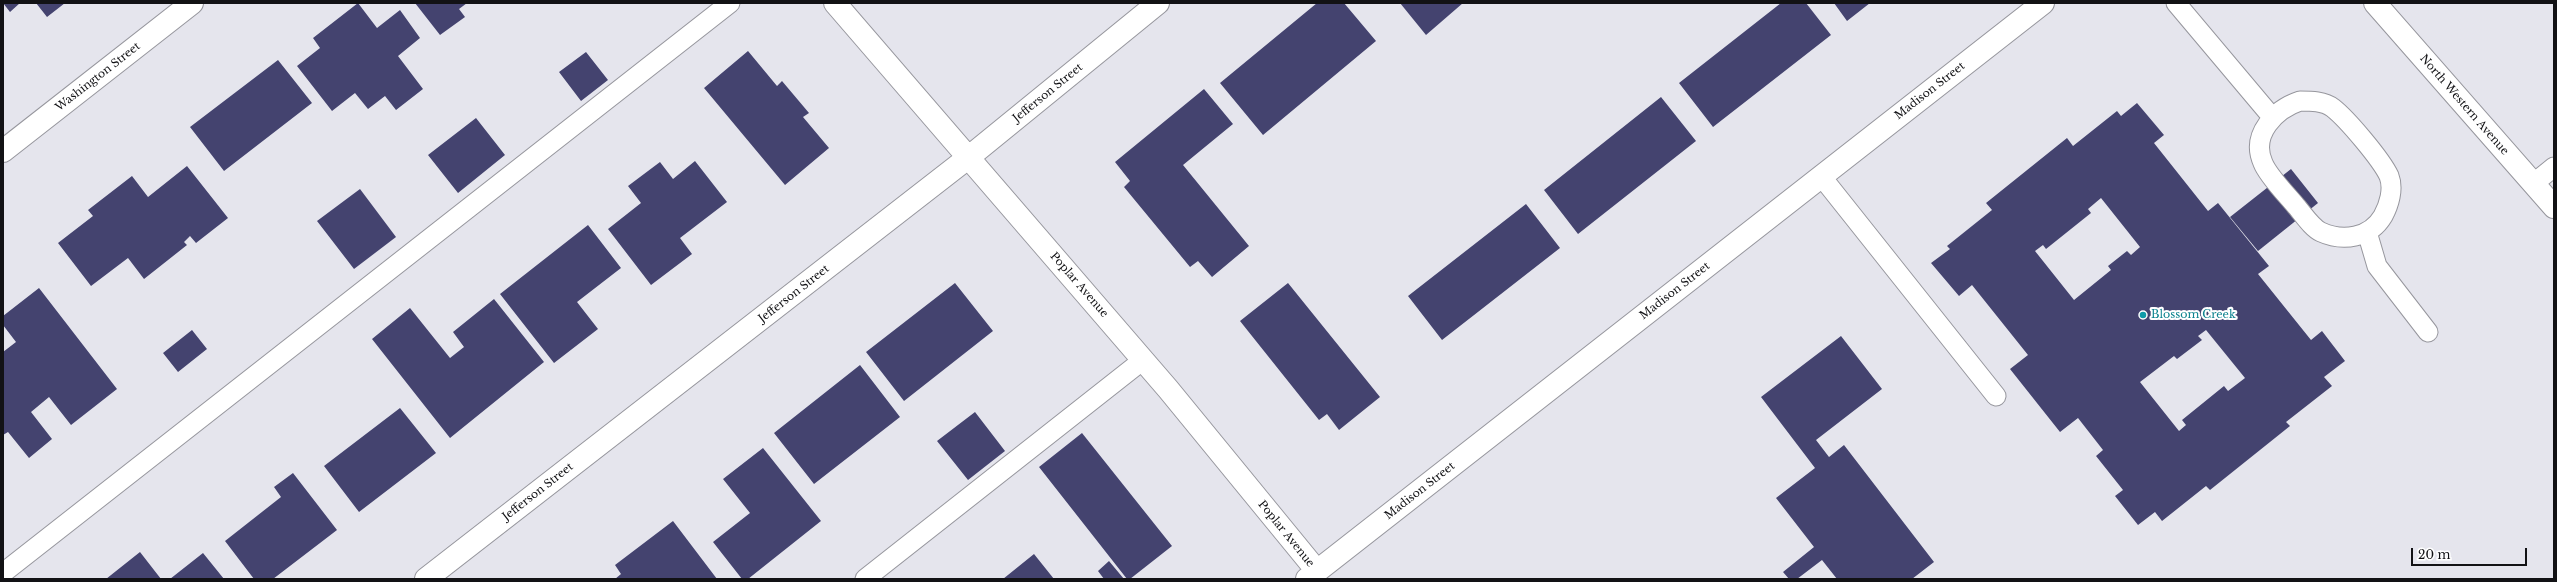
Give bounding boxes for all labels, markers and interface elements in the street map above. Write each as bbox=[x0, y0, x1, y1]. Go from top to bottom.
street label: Washington Street bbox=[53, 40, 143, 114]
street label: North Western Avenue bbox=[2417, 52, 2511, 158]
street label: Madison Street bbox=[1892, 60, 1968, 122]
street label: Jefferson Street bbox=[1010, 61, 1086, 125]
street label: Poplar Avenue bbox=[1047, 250, 1111, 320]
street label: Madison Street bbox=[1637, 260, 1713, 322]
street label: Jefferson Street bbox=[756, 262, 832, 326]
place label: Blossom Creek bbox=[2151, 308, 2236, 322]
marker: Blossom Creek bbox=[2138, 310, 2148, 320]
street label: Jefferson Street bbox=[500, 460, 576, 524]
street label: Madison Street bbox=[1382, 460, 1458, 522]
street label: Poplar Avenue bbox=[1255, 498, 1317, 570]
scale bar bbox=[2413, 540, 2529, 566]
text: 20 m bbox=[2418, 547, 2450, 562]

